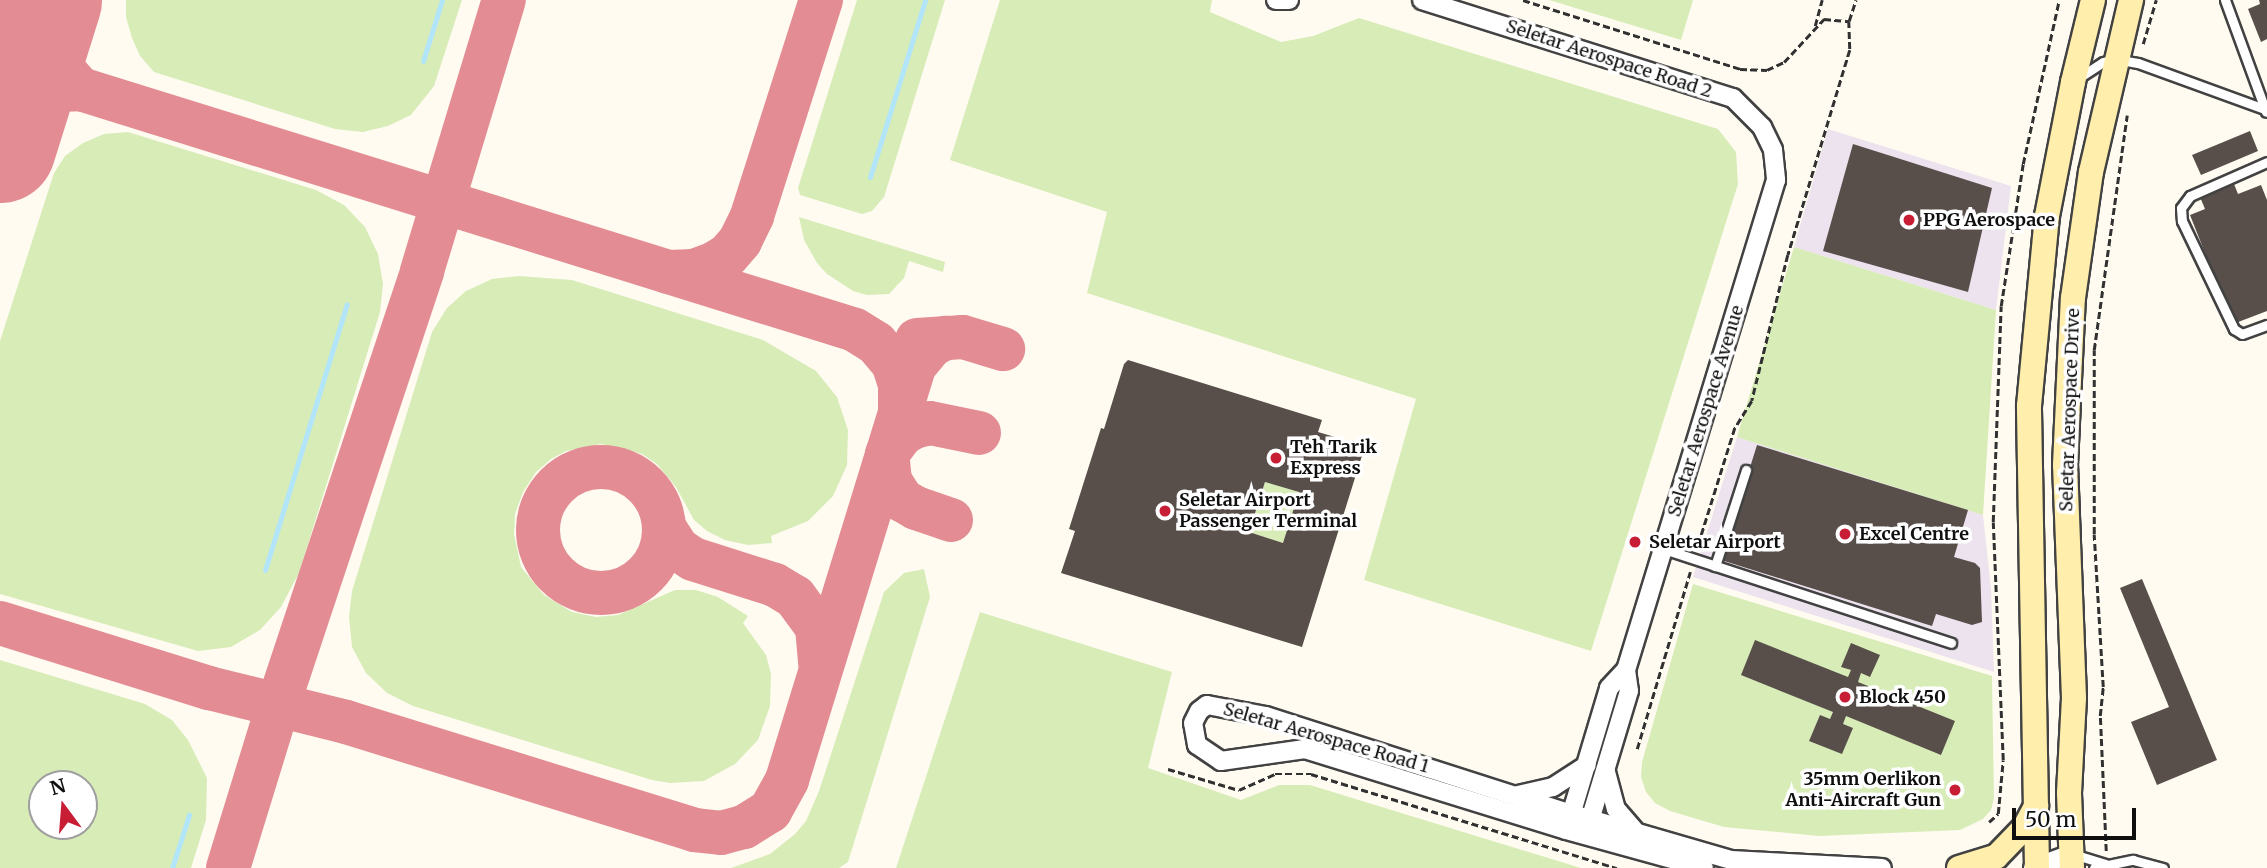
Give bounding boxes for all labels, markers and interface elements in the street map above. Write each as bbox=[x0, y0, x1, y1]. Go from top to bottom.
street label: Seletar Aerospace Road 2 bbox=[1503, 15, 1715, 103]
place label: PPG Aerospace bbox=[1923, 209, 2055, 231]
marker: PPG Aerospace bbox=[1901, 212, 1917, 228]
street label: Seletar Aerospace Avenue bbox=[1664, 303, 1748, 519]
street label: Seletar Aerospace Drive bbox=[2056, 308, 2084, 512]
place label: Teh Tarik Express bbox=[1290, 437, 1377, 480]
marker: Teh Tarik Express bbox=[1268, 450, 1284, 466]
place label: Seletar Airport Passenger Terminal bbox=[1179, 490, 1357, 532]
marker: Seletar Airport Passenger Terminal bbox=[1157, 503, 1173, 519]
place label: Excel Centre bbox=[1859, 523, 1969, 545]
marker: Excel Centre bbox=[1837, 526, 1853, 542]
place label: Seletar Airport bbox=[1649, 531, 1781, 553]
marker: Seletar Airport bbox=[1627, 534, 1643, 550]
place label: Block 450 bbox=[1859, 686, 1946, 708]
marker: Block 450 bbox=[1837, 689, 1853, 705]
street label: Seletar Aerospace Road 1 bbox=[1221, 698, 1431, 778]
place label: 35mm Oerlikon Anti-Aircraft Gun bbox=[1785, 769, 1941, 812]
north arrow bbox=[28, 770, 98, 840]
text: N bbox=[47, 773, 68, 800]
marker: 35mm Oerlikon Anti-Aircraft Gun bbox=[1947, 782, 1963, 798]
scale bar bbox=[2015, 794, 2139, 838]
text: 50 m bbox=[2025, 806, 2076, 833]

